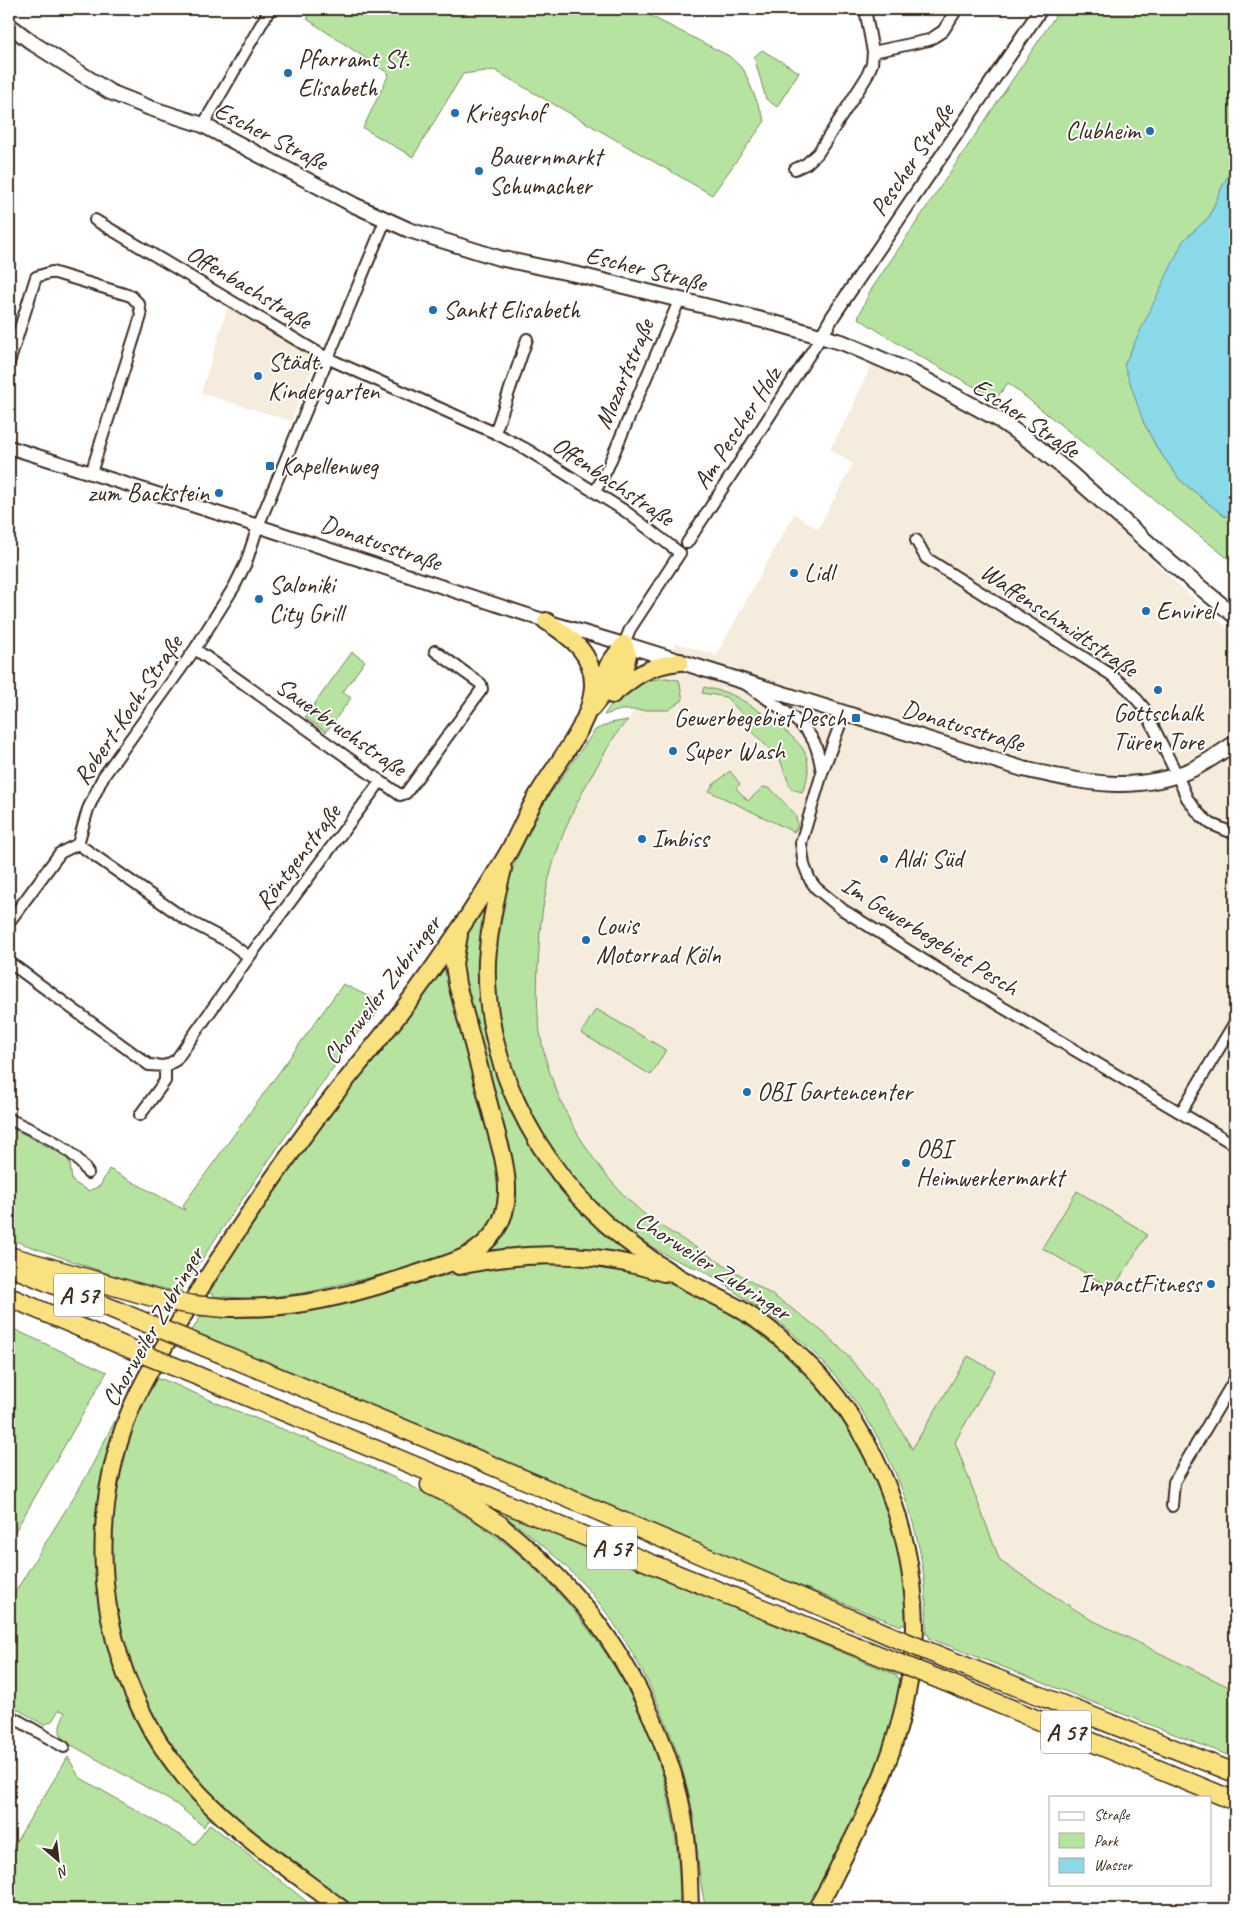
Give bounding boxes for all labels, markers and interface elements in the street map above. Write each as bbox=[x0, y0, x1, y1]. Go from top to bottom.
place label: Pfarramt St. Elisabeth bbox=[298, 43, 410, 104]
marker: Pfarramt St. Elisabeth bbox=[282, 67, 294, 79]
street label: Escher Straße bbox=[209, 94, 335, 179]
street label: Pescher Straße bbox=[863, 96, 962, 222]
place label: Kriegshof bbox=[465, 97, 549, 129]
marker: Kriegshof bbox=[449, 107, 461, 119]
place label: Clubheim bbox=[1066, 115, 1142, 147]
marker: Clubheim bbox=[1144, 125, 1156, 137]
place label: Bauernmarkt Schumacher bbox=[489, 141, 606, 202]
marker: Bauernmarkt Schumacher bbox=[473, 165, 485, 177]
street label: Offenbachstraße bbox=[181, 237, 319, 338]
street label: Escher Straße bbox=[583, 239, 711, 300]
place label: Sankt Elisabeth bbox=[443, 294, 581, 326]
marker: Sankt Elisabeth bbox=[427, 304, 439, 316]
street label: Mozartstraße bbox=[587, 313, 662, 434]
place label: Städt. Kindergarten bbox=[268, 346, 380, 407]
street label: Am Pescher Holz bbox=[686, 358, 790, 495]
marker: Städt. Kindergarten bbox=[252, 370, 264, 382]
street label: Escher Straße bbox=[966, 370, 1087, 467]
street label: Offenbachstraße bbox=[546, 429, 682, 535]
place label: Kapellenweg bbox=[280, 450, 380, 482]
marker: Kapellenweg bbox=[264, 460, 276, 472]
place label: zum Backstein bbox=[88, 477, 210, 509]
marker: zum Backstein bbox=[213, 487, 225, 499]
street label: Donatusstraße bbox=[316, 507, 447, 579]
street label: Waffenschmidtstraße bbox=[974, 556, 1145, 685]
place label: Lidl bbox=[804, 557, 838, 589]
marker: Lidl bbox=[788, 567, 800, 579]
place label: Saloniki City Grill bbox=[269, 569, 348, 630]
marker: Saloniki City Grill bbox=[253, 593, 265, 605]
place label: Envirel bbox=[1156, 595, 1220, 627]
marker: Envirel bbox=[1140, 605, 1152, 617]
street label: Robert-Koch-Straße bbox=[66, 627, 191, 791]
street label: Sauerbruchstraße bbox=[269, 670, 414, 785]
marker: Gottschalk Türen Tore bbox=[1152, 684, 1164, 696]
street label: Donatusstraße bbox=[898, 692, 1030, 760]
place label: Gottschalk Türen Tore bbox=[1113, 697, 1205, 758]
place label: Gewerbegebiet Pesch bbox=[674, 702, 847, 734]
marker: Gewerbegebiet Pesch bbox=[850, 712, 862, 724]
place label: Super Wash bbox=[683, 735, 786, 767]
marker: Super Wash bbox=[667, 745, 679, 757]
street label: Röntgenstraße bbox=[248, 796, 349, 916]
place label: Imbiss bbox=[652, 823, 711, 855]
marker: Imbiss bbox=[636, 833, 648, 845]
place label: Aldi Süd bbox=[894, 843, 967, 875]
marker: Aldi Süd bbox=[878, 853, 890, 865]
street label: Im Gewerbegebiet Pesch bbox=[835, 869, 1026, 1004]
street label: Chorweiler Zubringer bbox=[316, 907, 450, 1071]
place label: Louis Motorrad Köln bbox=[596, 910, 722, 971]
marker: Louis Motorrad Köln bbox=[580, 934, 592, 946]
place label: OBI Gartencenter bbox=[757, 1076, 915, 1108]
marker: OBI Gartencenter bbox=[741, 1086, 753, 1098]
place label: OBI Heimwerkermarkt bbox=[916, 1133, 1068, 1194]
marker: OBI Heimwerkermarkt bbox=[900, 1157, 912, 1169]
street label: Chorweiler Zubringer bbox=[629, 1204, 799, 1330]
street label: Chorweiler Zubringer bbox=[95, 1239, 213, 1412]
place label: ImpactFitness bbox=[1078, 1268, 1203, 1300]
road number: A 57 bbox=[54, 1274, 104, 1316]
marker: ImpactFitness bbox=[1205, 1278, 1217, 1290]
road number: A 57 bbox=[587, 1526, 637, 1570]
road number: A 57 bbox=[1041, 1710, 1091, 1754]
legend bbox=[1049, 1796, 1212, 1886]
text: Straße bbox=[1094, 1806, 1130, 1825]
text: Park bbox=[1094, 1832, 1119, 1851]
north arrow bbox=[32, 1836, 82, 1886]
text: Wasser bbox=[1094, 1856, 1133, 1875]
text: N bbox=[54, 1861, 72, 1882]

